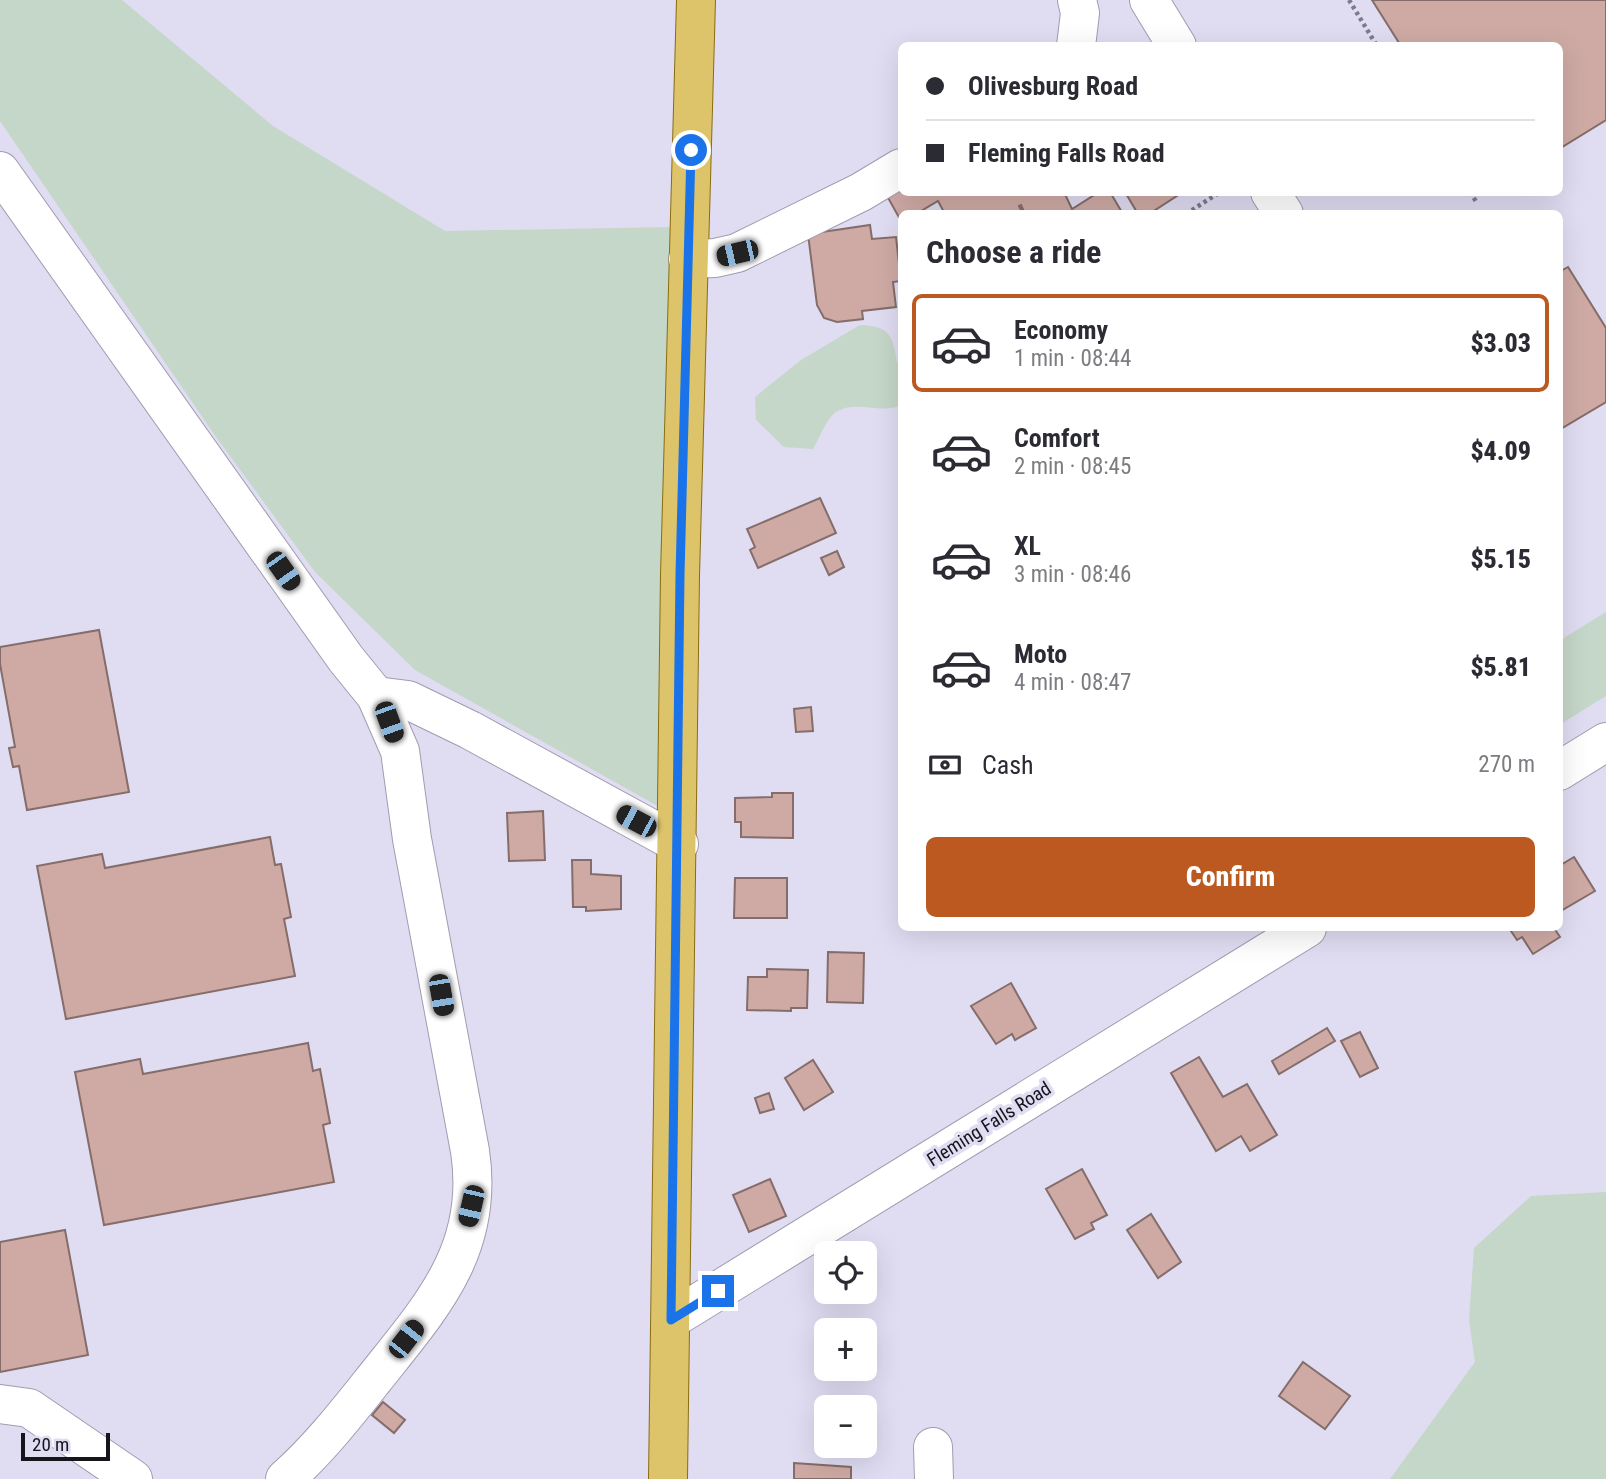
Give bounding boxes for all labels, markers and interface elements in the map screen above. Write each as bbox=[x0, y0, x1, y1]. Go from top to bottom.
text: Olivesburg Road bbox=[968, 71, 1138, 101]
route start bbox=[675, 134, 707, 166]
text: Fleming Falls Road bbox=[968, 138, 1165, 168]
text: Choose a ride bbox=[926, 233, 1101, 271]
car bbox=[715, 238, 760, 268]
icon: car bbox=[930, 312, 993, 375]
text: Economy bbox=[1014, 315, 1108, 345]
text: $3.03 bbox=[1470, 328, 1531, 358]
text: 1 min · 08:44 bbox=[1014, 345, 1131, 372]
icon: car bbox=[930, 420, 993, 483]
text: Comfort bbox=[1014, 423, 1100, 453]
text: $4.09 bbox=[1470, 436, 1531, 466]
text: 2 min · 08:45 bbox=[1014, 453, 1131, 480]
icon: car bbox=[930, 528, 993, 591]
text: XL bbox=[1014, 531, 1041, 561]
text: $5.15 bbox=[1470, 544, 1531, 574]
car bbox=[263, 548, 304, 594]
text: 3 min · 08:46 bbox=[1014, 561, 1131, 588]
icon: car bbox=[930, 636, 993, 699]
text: Moto bbox=[1014, 639, 1067, 669]
text: $5.81 bbox=[1470, 652, 1531, 682]
text: 4 min · 08:47 bbox=[1014, 669, 1131, 696]
car bbox=[372, 699, 407, 745]
icon: cash bbox=[926, 746, 964, 784]
text: Cash bbox=[982, 750, 1034, 780]
text: 270 m bbox=[1478, 751, 1535, 778]
car bbox=[613, 802, 660, 840]
button: Confirm bbox=[926, 837, 1535, 917]
car bbox=[428, 972, 455, 1018]
street label: Fleming Falls Road bbox=[923, 1077, 1055, 1171]
car bbox=[457, 1183, 486, 1229]
map controls bbox=[814, 1241, 877, 1458]
button: locate bbox=[814, 1241, 877, 1304]
route end bbox=[702, 1275, 734, 1307]
car bbox=[385, 1316, 428, 1362]
button: + bbox=[814, 1318, 877, 1381]
button: − bbox=[814, 1395, 877, 1458]
scale bar bbox=[21, 1430, 110, 1462]
text: 20 m bbox=[32, 1433, 69, 1456]

